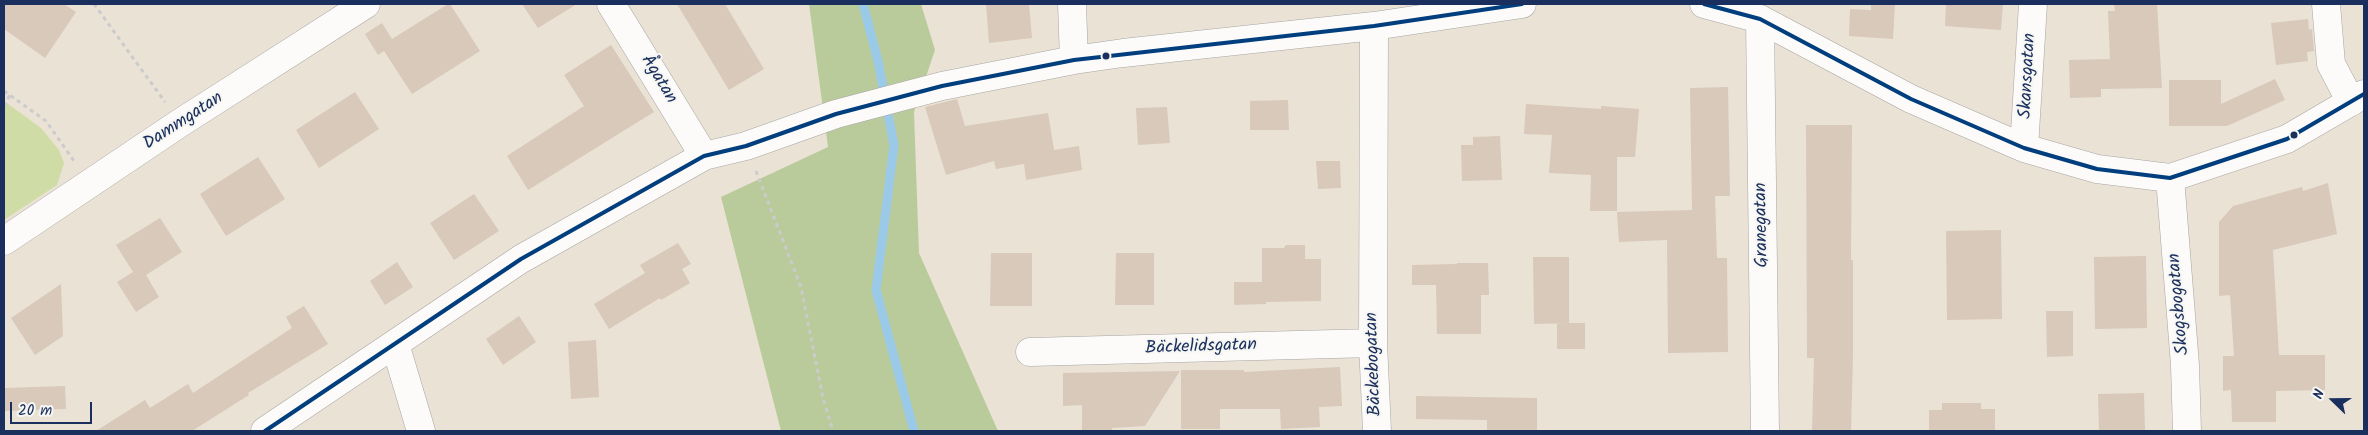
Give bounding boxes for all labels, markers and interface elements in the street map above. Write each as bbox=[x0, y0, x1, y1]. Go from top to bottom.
street label: Skansgatan bbox=[2016, 33, 2042, 119]
unlabelled marker bbox=[1101, 51, 1111, 61]
street label: Ågatan bbox=[635, 52, 681, 108]
street label: Dammgatan bbox=[140, 88, 228, 156]
unlabelled marker bbox=[2289, 130, 2299, 140]
street label: Granegatan bbox=[1751, 182, 1775, 268]
street label: Skogsbogatan bbox=[2165, 252, 2195, 356]
street label: Bäckebogatan bbox=[1362, 312, 1388, 416]
street label: Bäckelidsgatan bbox=[1145, 335, 1257, 361]
north arrow bbox=[2308, 375, 2358, 425]
text: N bbox=[2307, 386, 2331, 403]
scale bar bbox=[12, 392, 95, 424]
text: 20 m bbox=[18, 399, 52, 423]

